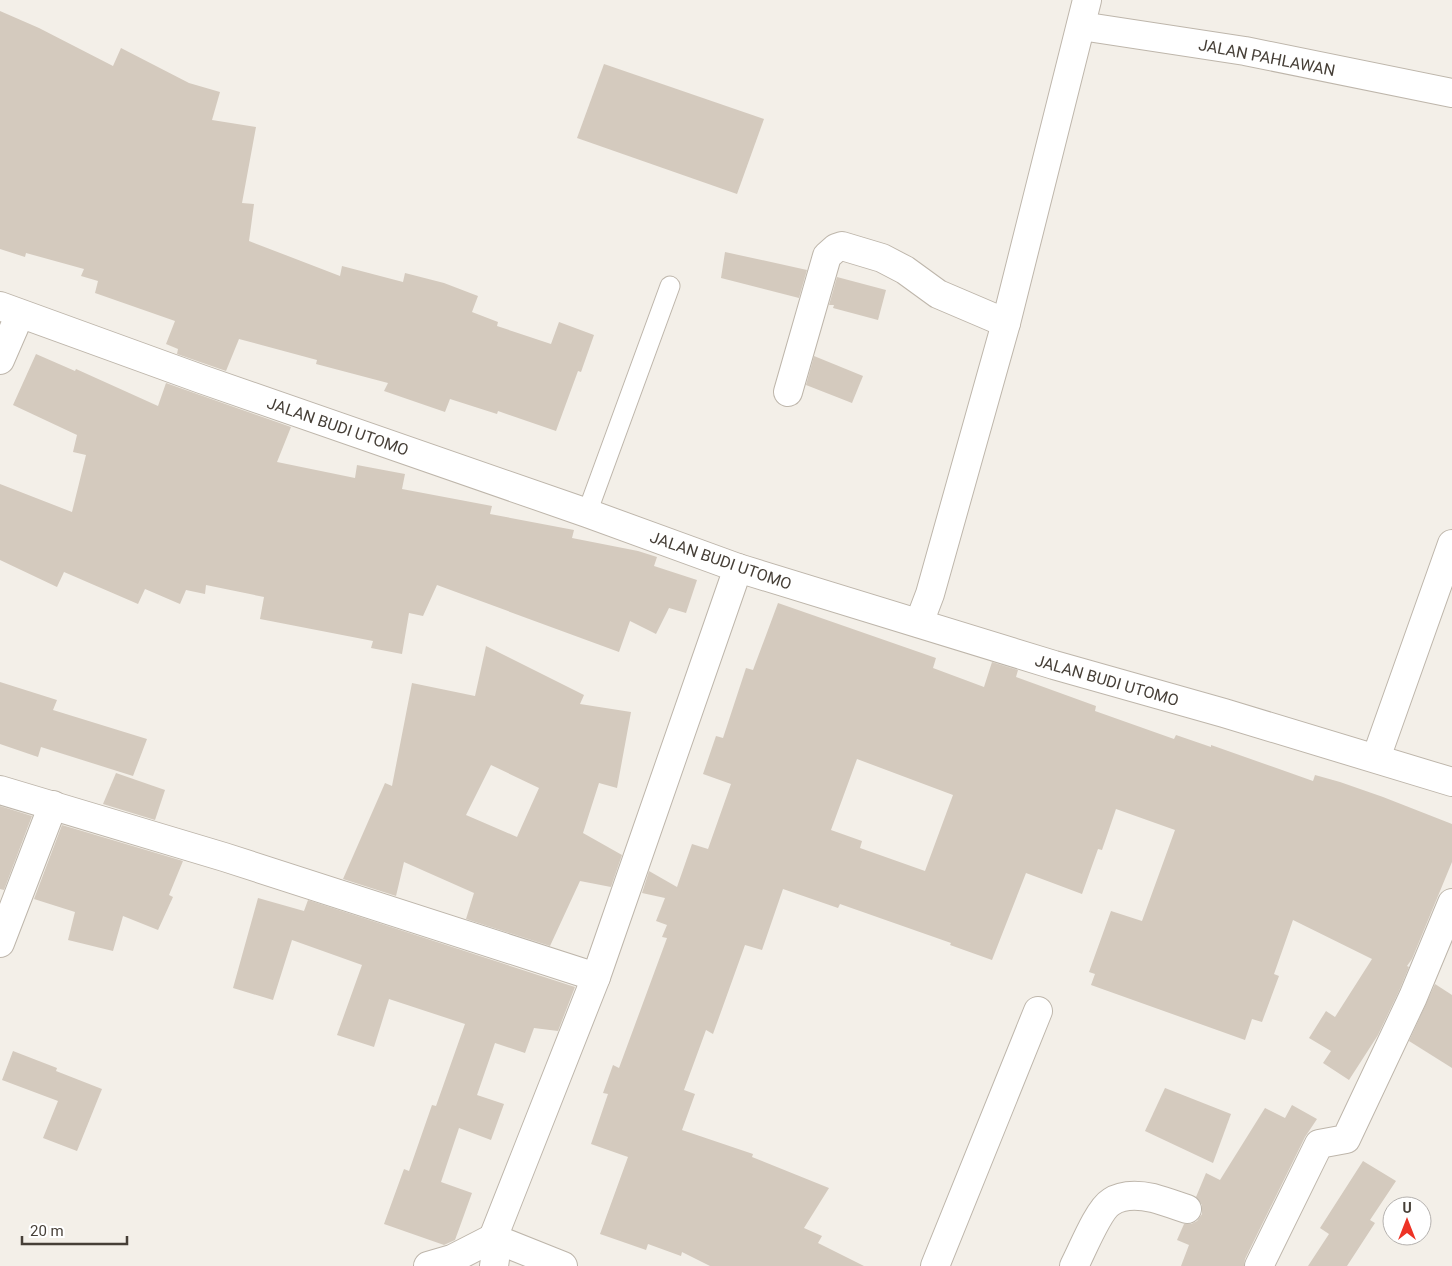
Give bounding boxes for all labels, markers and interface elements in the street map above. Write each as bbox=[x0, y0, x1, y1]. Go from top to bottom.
street label: JALAN PAHLAWAN bbox=[1197, 35, 1337, 80]
street label: JALAN BUDI UTOMO bbox=[265, 393, 411, 460]
street label: JALAN BUDI UTOMO bbox=[648, 527, 794, 594]
street label: JALAN BUDI UTOMO bbox=[1033, 651, 1181, 710]
north arrow bbox=[1382, 1196, 1432, 1246]
text: U bbox=[1402, 1200, 1412, 1216]
scale bar bbox=[22, 1214, 128, 1246]
text: 20 m bbox=[30, 1222, 64, 1240]

